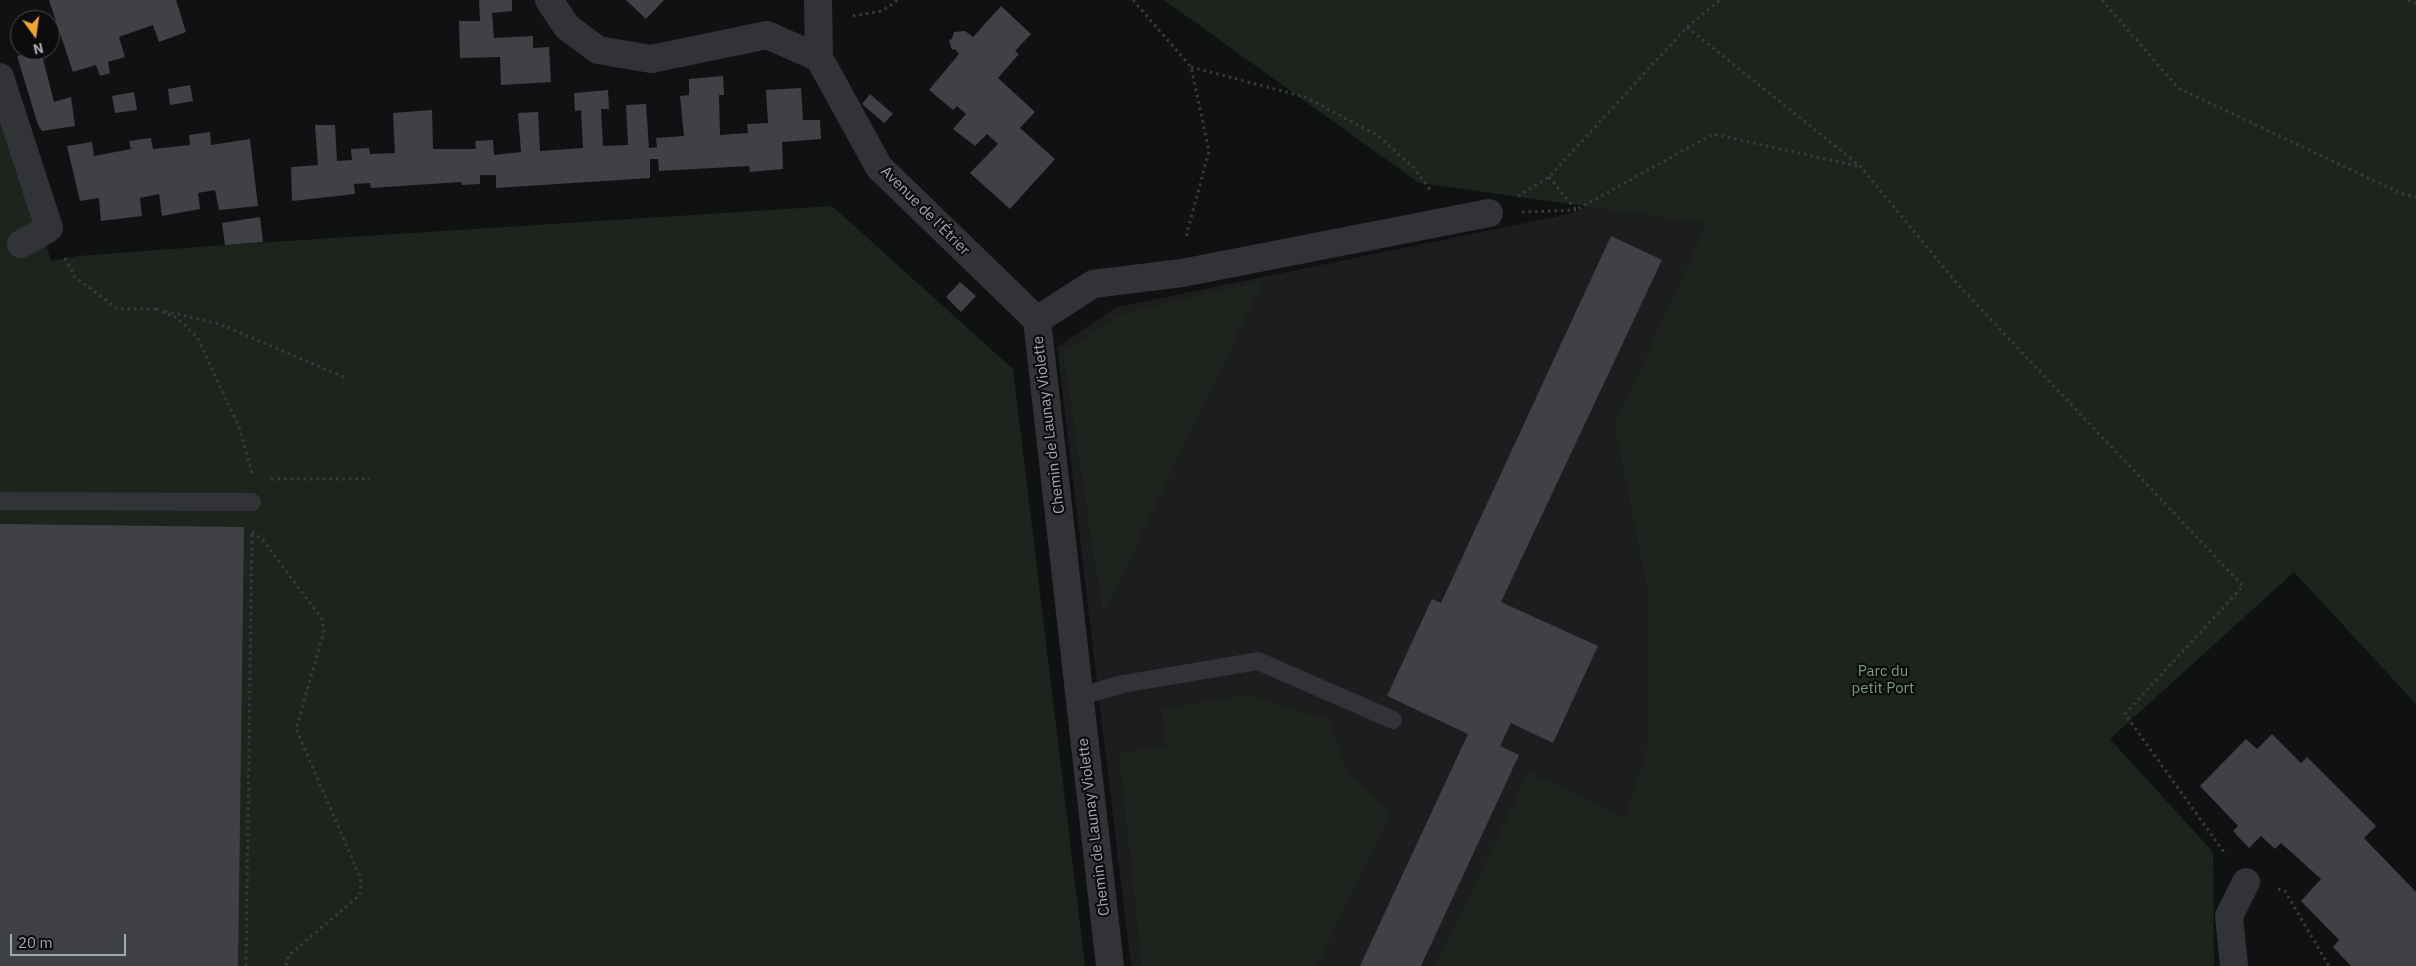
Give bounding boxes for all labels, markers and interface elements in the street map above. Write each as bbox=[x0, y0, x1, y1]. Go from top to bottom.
north arrow bbox=[10, 10, 60, 60]
text: N bbox=[31, 39, 45, 59]
street label: Avenue de l'Étrier bbox=[877, 163, 973, 259]
street label: Chemin de Launay Violette bbox=[1029, 335, 1069, 515]
park label: Parc du petit Port bbox=[1852, 663, 1914, 698]
street label: Chemin de Launay Violette bbox=[1074, 737, 1114, 917]
scale bar bbox=[12, 924, 129, 956]
text: 20 m bbox=[18, 933, 53, 952]

